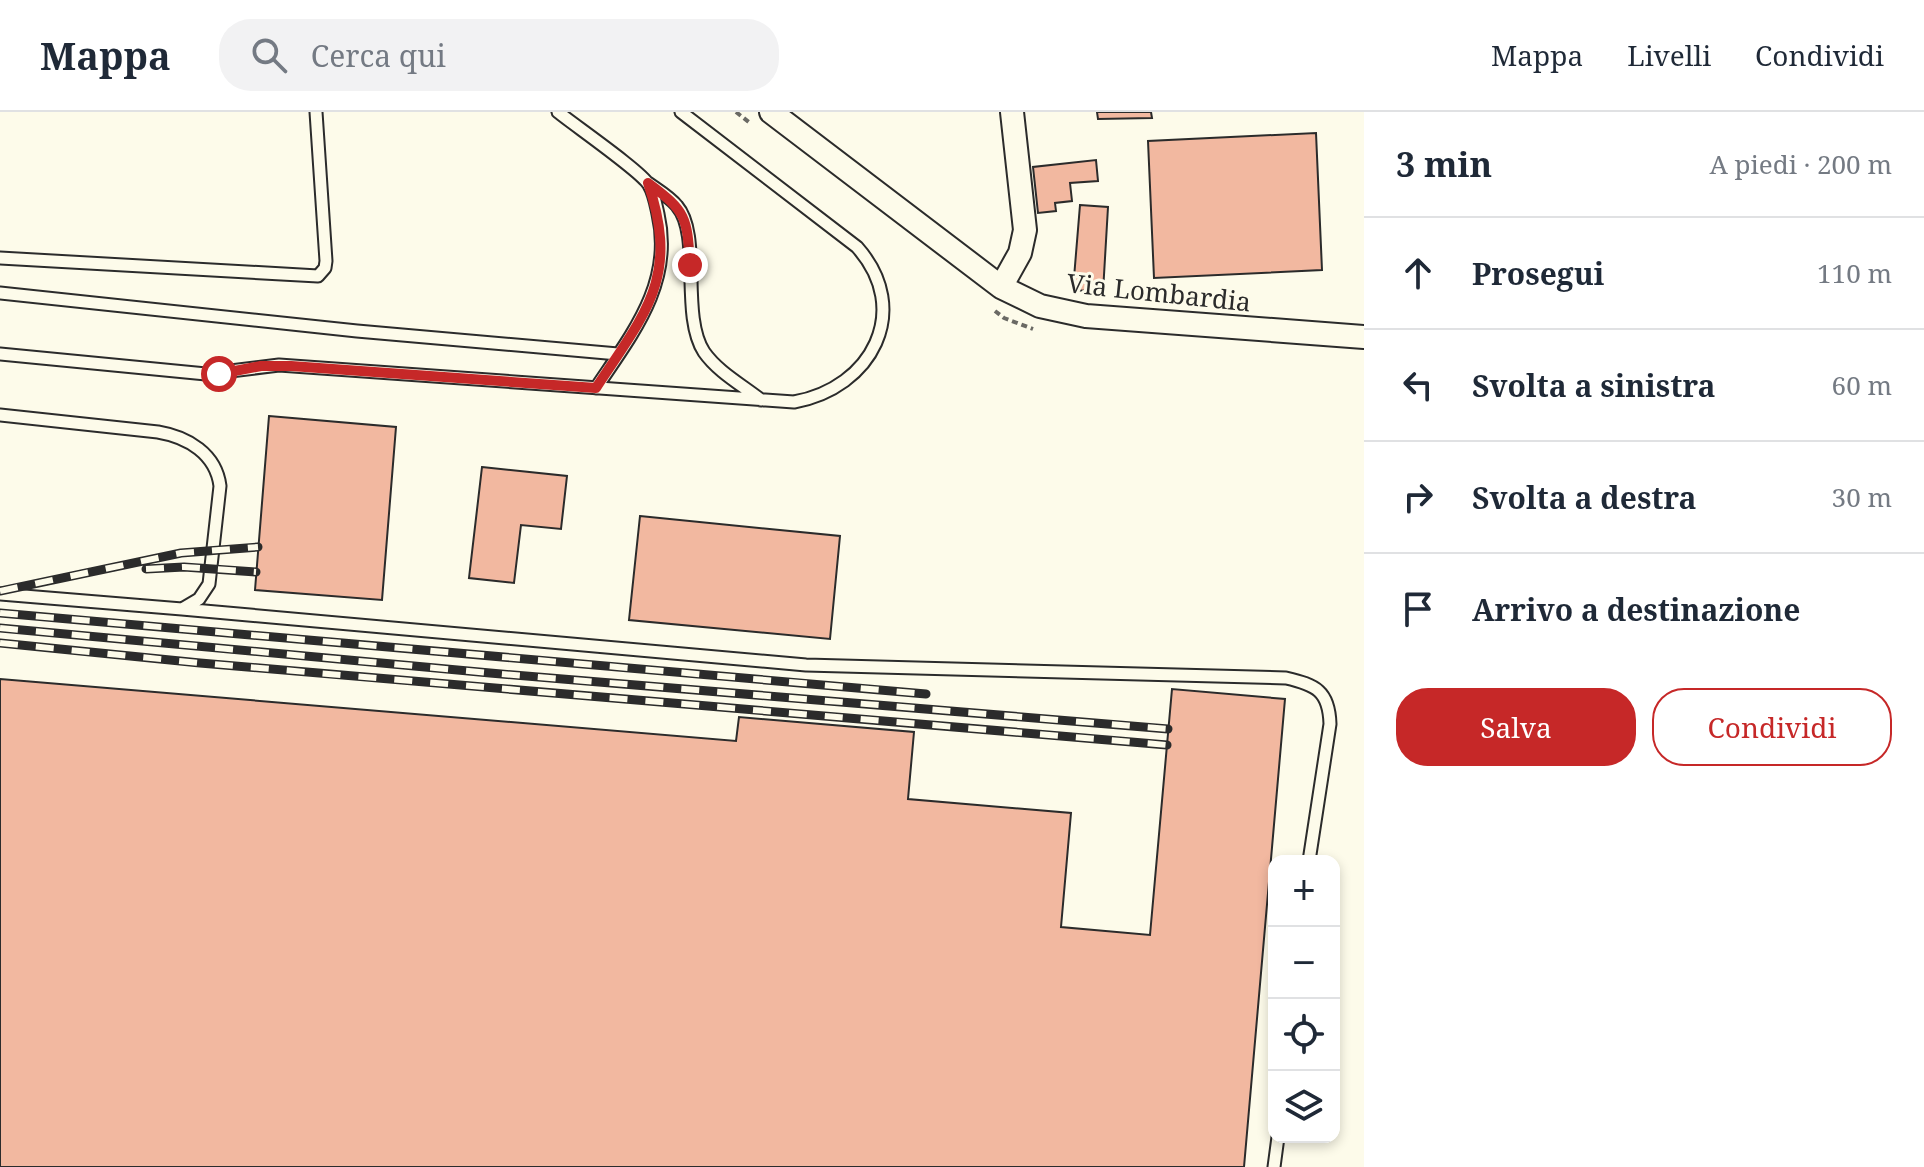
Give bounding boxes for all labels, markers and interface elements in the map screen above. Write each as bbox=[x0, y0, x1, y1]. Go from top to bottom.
search box bbox=[219, 19, 779, 91]
text: Mappa bbox=[40, 29, 171, 81]
icon: search bbox=[247, 33, 291, 77]
text: Cerca qui bbox=[311, 35, 446, 76]
text: Mappa bbox=[1491, 36, 1583, 74]
text: Livelli bbox=[1627, 36, 1711, 74]
text: Condividi bbox=[1755, 36, 1884, 74]
text: 3 min bbox=[1396, 141, 1492, 187]
text: A piedi · 200 m bbox=[1709, 146, 1892, 182]
route end bbox=[672, 247, 708, 283]
icon: ahead bbox=[1396, 251, 1440, 295]
text: Prosegui bbox=[1472, 253, 1604, 294]
text: 110 m bbox=[1817, 255, 1892, 291]
street label: Via Lombardia bbox=[1065, 264, 1253, 320]
route start bbox=[201, 356, 237, 392]
icon: left bbox=[1396, 363, 1440, 407]
text: Svolta a sinistra bbox=[1472, 365, 1716, 406]
text: 60 m bbox=[1832, 367, 1892, 403]
icon: right bbox=[1396, 475, 1440, 519]
text: Svolta a destra bbox=[1472, 477, 1697, 518]
text: 30 m bbox=[1832, 479, 1892, 515]
icon: arrive bbox=[1396, 587, 1440, 631]
text: Arrivo a destinazione bbox=[1472, 589, 1801, 630]
button: Salva bbox=[1396, 688, 1636, 766]
button: Condividi bbox=[1652, 688, 1892, 766]
map controls bbox=[1268, 855, 1340, 1143]
button: + bbox=[1268, 855, 1340, 927]
button: − bbox=[1268, 927, 1340, 999]
button: locate bbox=[1268, 999, 1340, 1071]
button: layers bbox=[1268, 1071, 1340, 1143]

